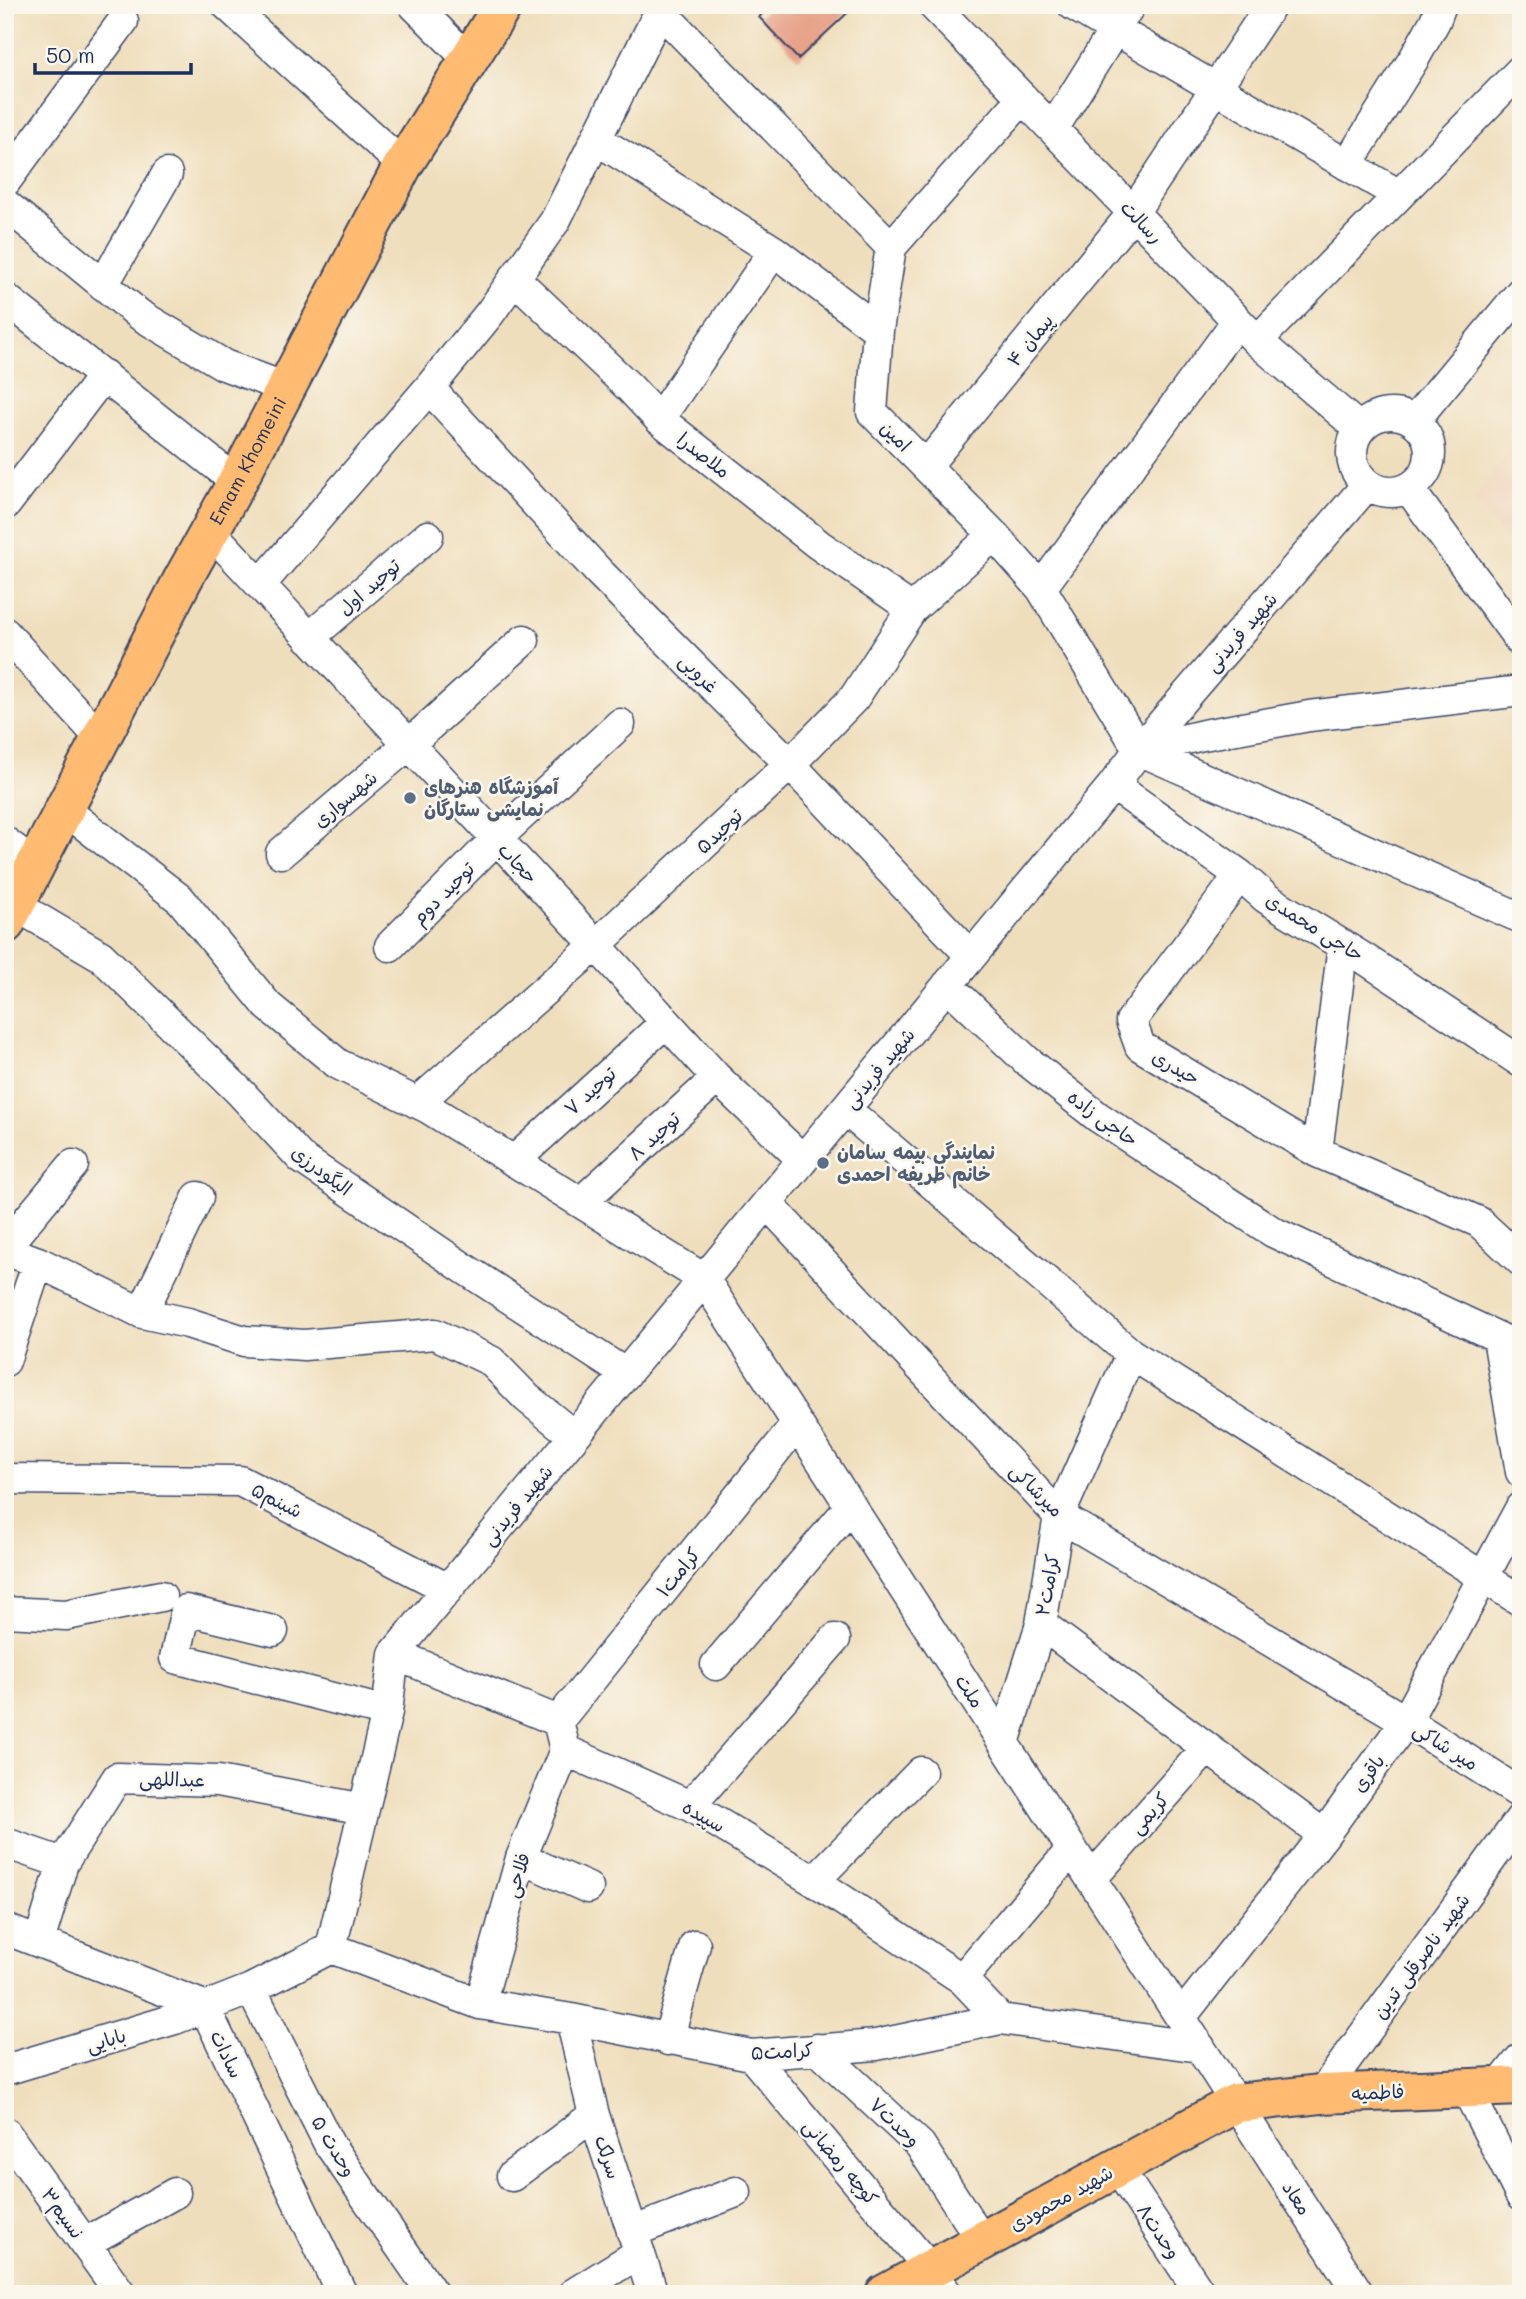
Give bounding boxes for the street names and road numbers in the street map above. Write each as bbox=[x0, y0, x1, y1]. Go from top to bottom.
street label: رسالت bbox=[1116, 195, 1169, 249]
street label: پیمان ۴ bbox=[1001, 308, 1059, 372]
street label: Emam Khomeini bbox=[203, 392, 292, 529]
street label: امین bbox=[875, 415, 917, 457]
street label: ملاصدرا bbox=[673, 426, 736, 483]
street label: توحید اول bbox=[332, 552, 405, 620]
street label: شهید فریدنی bbox=[1199, 586, 1283, 678]
street label: غروبی bbox=[674, 648, 724, 698]
street label: شهسواری bbox=[307, 765, 382, 833]
street label: توحید۵ bbox=[690, 802, 748, 859]
street label: حجاب bbox=[493, 837, 544, 889]
street label: توحید دوم bbox=[406, 856, 482, 932]
street label: حاجی محمدی bbox=[1261, 887, 1369, 967]
street label: شهید فریدنی bbox=[838, 1022, 920, 1114]
street label: حیدری bbox=[1148, 1043, 1204, 1090]
street label: توحید ۷ bbox=[558, 1060, 621, 1121]
street label: حاجی زاده bbox=[1063, 1084, 1143, 1152]
street label: توحید ۸ bbox=[622, 1105, 685, 1165]
street label: الیگودرزی bbox=[287, 1139, 358, 1200]
street label: میرشاکی bbox=[1004, 1457, 1070, 1523]
street label: شهید فریدنی bbox=[476, 1459, 558, 1551]
street label: شبنم۵ bbox=[246, 1476, 307, 1526]
street label: کرامت۱ bbox=[650, 1542, 705, 1602]
street label: کرامت۲ bbox=[1029, 1552, 1064, 1618]
street label: ملت bbox=[950, 1669, 990, 1712]
street label: میر شاکی bbox=[1409, 1716, 1483, 1776]
street label: باقری bbox=[1345, 1749, 1390, 1797]
street label: عبداللهی bbox=[139, 1765, 205, 1793]
street label: کریمی bbox=[1123, 1787, 1175, 1839]
street label: سپیده bbox=[678, 1794, 730, 1838]
street label: فلاحی bbox=[498, 1849, 536, 1901]
street label: شهید ناصرقلی تدین bbox=[1367, 1888, 1475, 2024]
street label: بابایی bbox=[83, 2022, 129, 2058]
street label: سادات bbox=[205, 2026, 250, 2082]
street label: کرامت۵ bbox=[750, 2036, 814, 2065]
street label: فاطمیه bbox=[1351, 2078, 1405, 2105]
street label: ۷وحدت bbox=[865, 2091, 926, 2152]
street label: وحدت ۵ bbox=[306, 2110, 363, 2181]
street label: کوچه رمضانی bbox=[797, 2113, 885, 2211]
street label: سرلک bbox=[590, 2132, 627, 2182]
street label: شهید محمودی bbox=[1005, 2159, 1117, 2236]
street label: معاد bbox=[1277, 2176, 1318, 2220]
street label: نسیم۳ bbox=[34, 2182, 90, 2245]
street label: وحدت۸ bbox=[1132, 2198, 1187, 2263]

